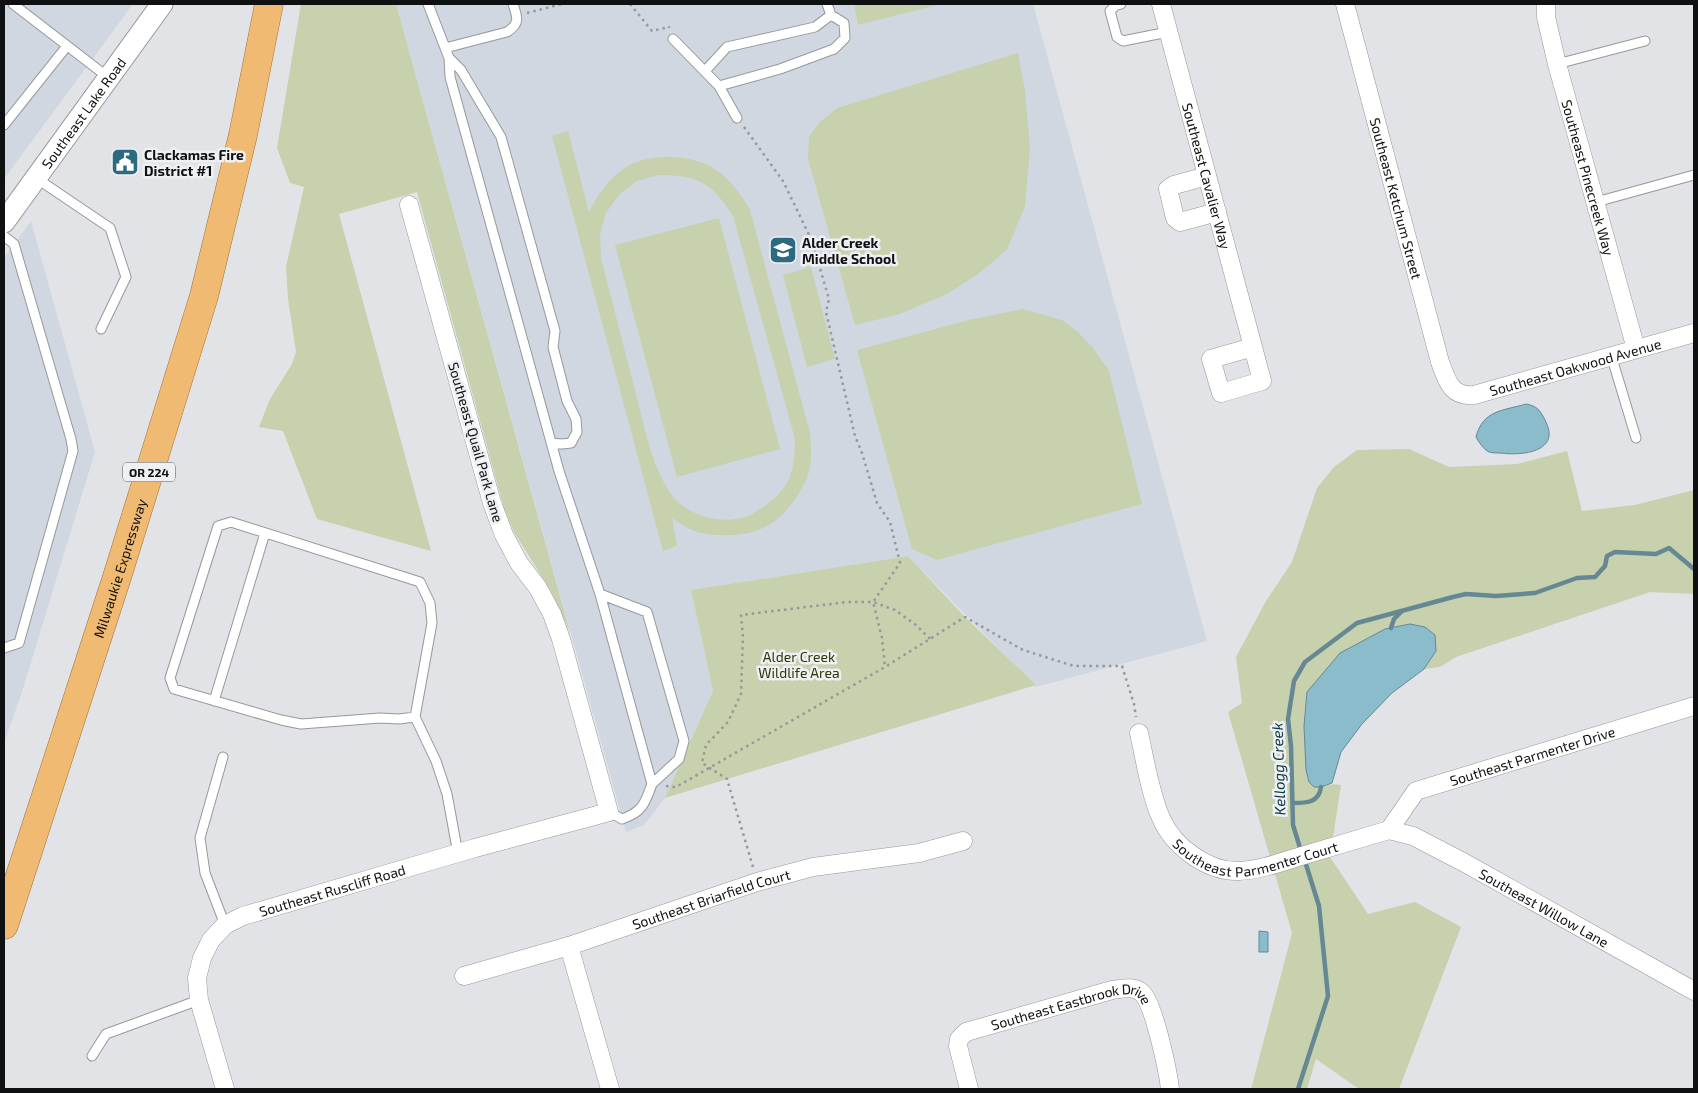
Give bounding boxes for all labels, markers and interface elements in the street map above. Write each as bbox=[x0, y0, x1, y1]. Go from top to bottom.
street label: Southeast Lake Road bbox=[37, 54, 129, 171]
street label: Southeast Pinecreek Way bbox=[1559, 98, 1618, 258]
street label: Southeast Cavalier Way bbox=[1179, 101, 1235, 251]
street label: Southeast Ketchum Street bbox=[1367, 116, 1426, 281]
place label: Clackamas Fire District #1 bbox=[144, 146, 244, 179]
public building icon: Clackamas Fire District #1 bbox=[110, 147, 140, 177]
place label: Alder Creek Middle School bbox=[802, 234, 896, 267]
school or university icon: Alder Creek Middle School bbox=[768, 235, 798, 265]
street label: Southeast Oakwood Avenue bbox=[1487, 334, 1663, 399]
street label: Southeast Quail Park Lane bbox=[445, 360, 507, 524]
road number: OR 224 bbox=[123, 462, 175, 482]
street label: Milwaukie Expressway bbox=[89, 496, 149, 640]
park label: Alder Creek Wildlife Area bbox=[758, 648, 840, 681]
water label: Kellogg Creek bbox=[1267, 722, 1289, 816]
street label: Southeast Parmenter Drive bbox=[1447, 722, 1617, 789]
street label: Southeast Parmenter Court bbox=[1171, 826, 1345, 852]
text: Southeast Parmenter Court bbox=[1170, 835, 1340, 880]
street label: Southeast Ruscliff Road bbox=[257, 860, 407, 919]
street label: Southeast Willow Lane bbox=[1476, 864, 1612, 950]
street label: Southeast Briarfield Court bbox=[630, 865, 792, 932]
street label: Southeast Eastbrook Drive bbox=[989, 979, 1156, 1033]

